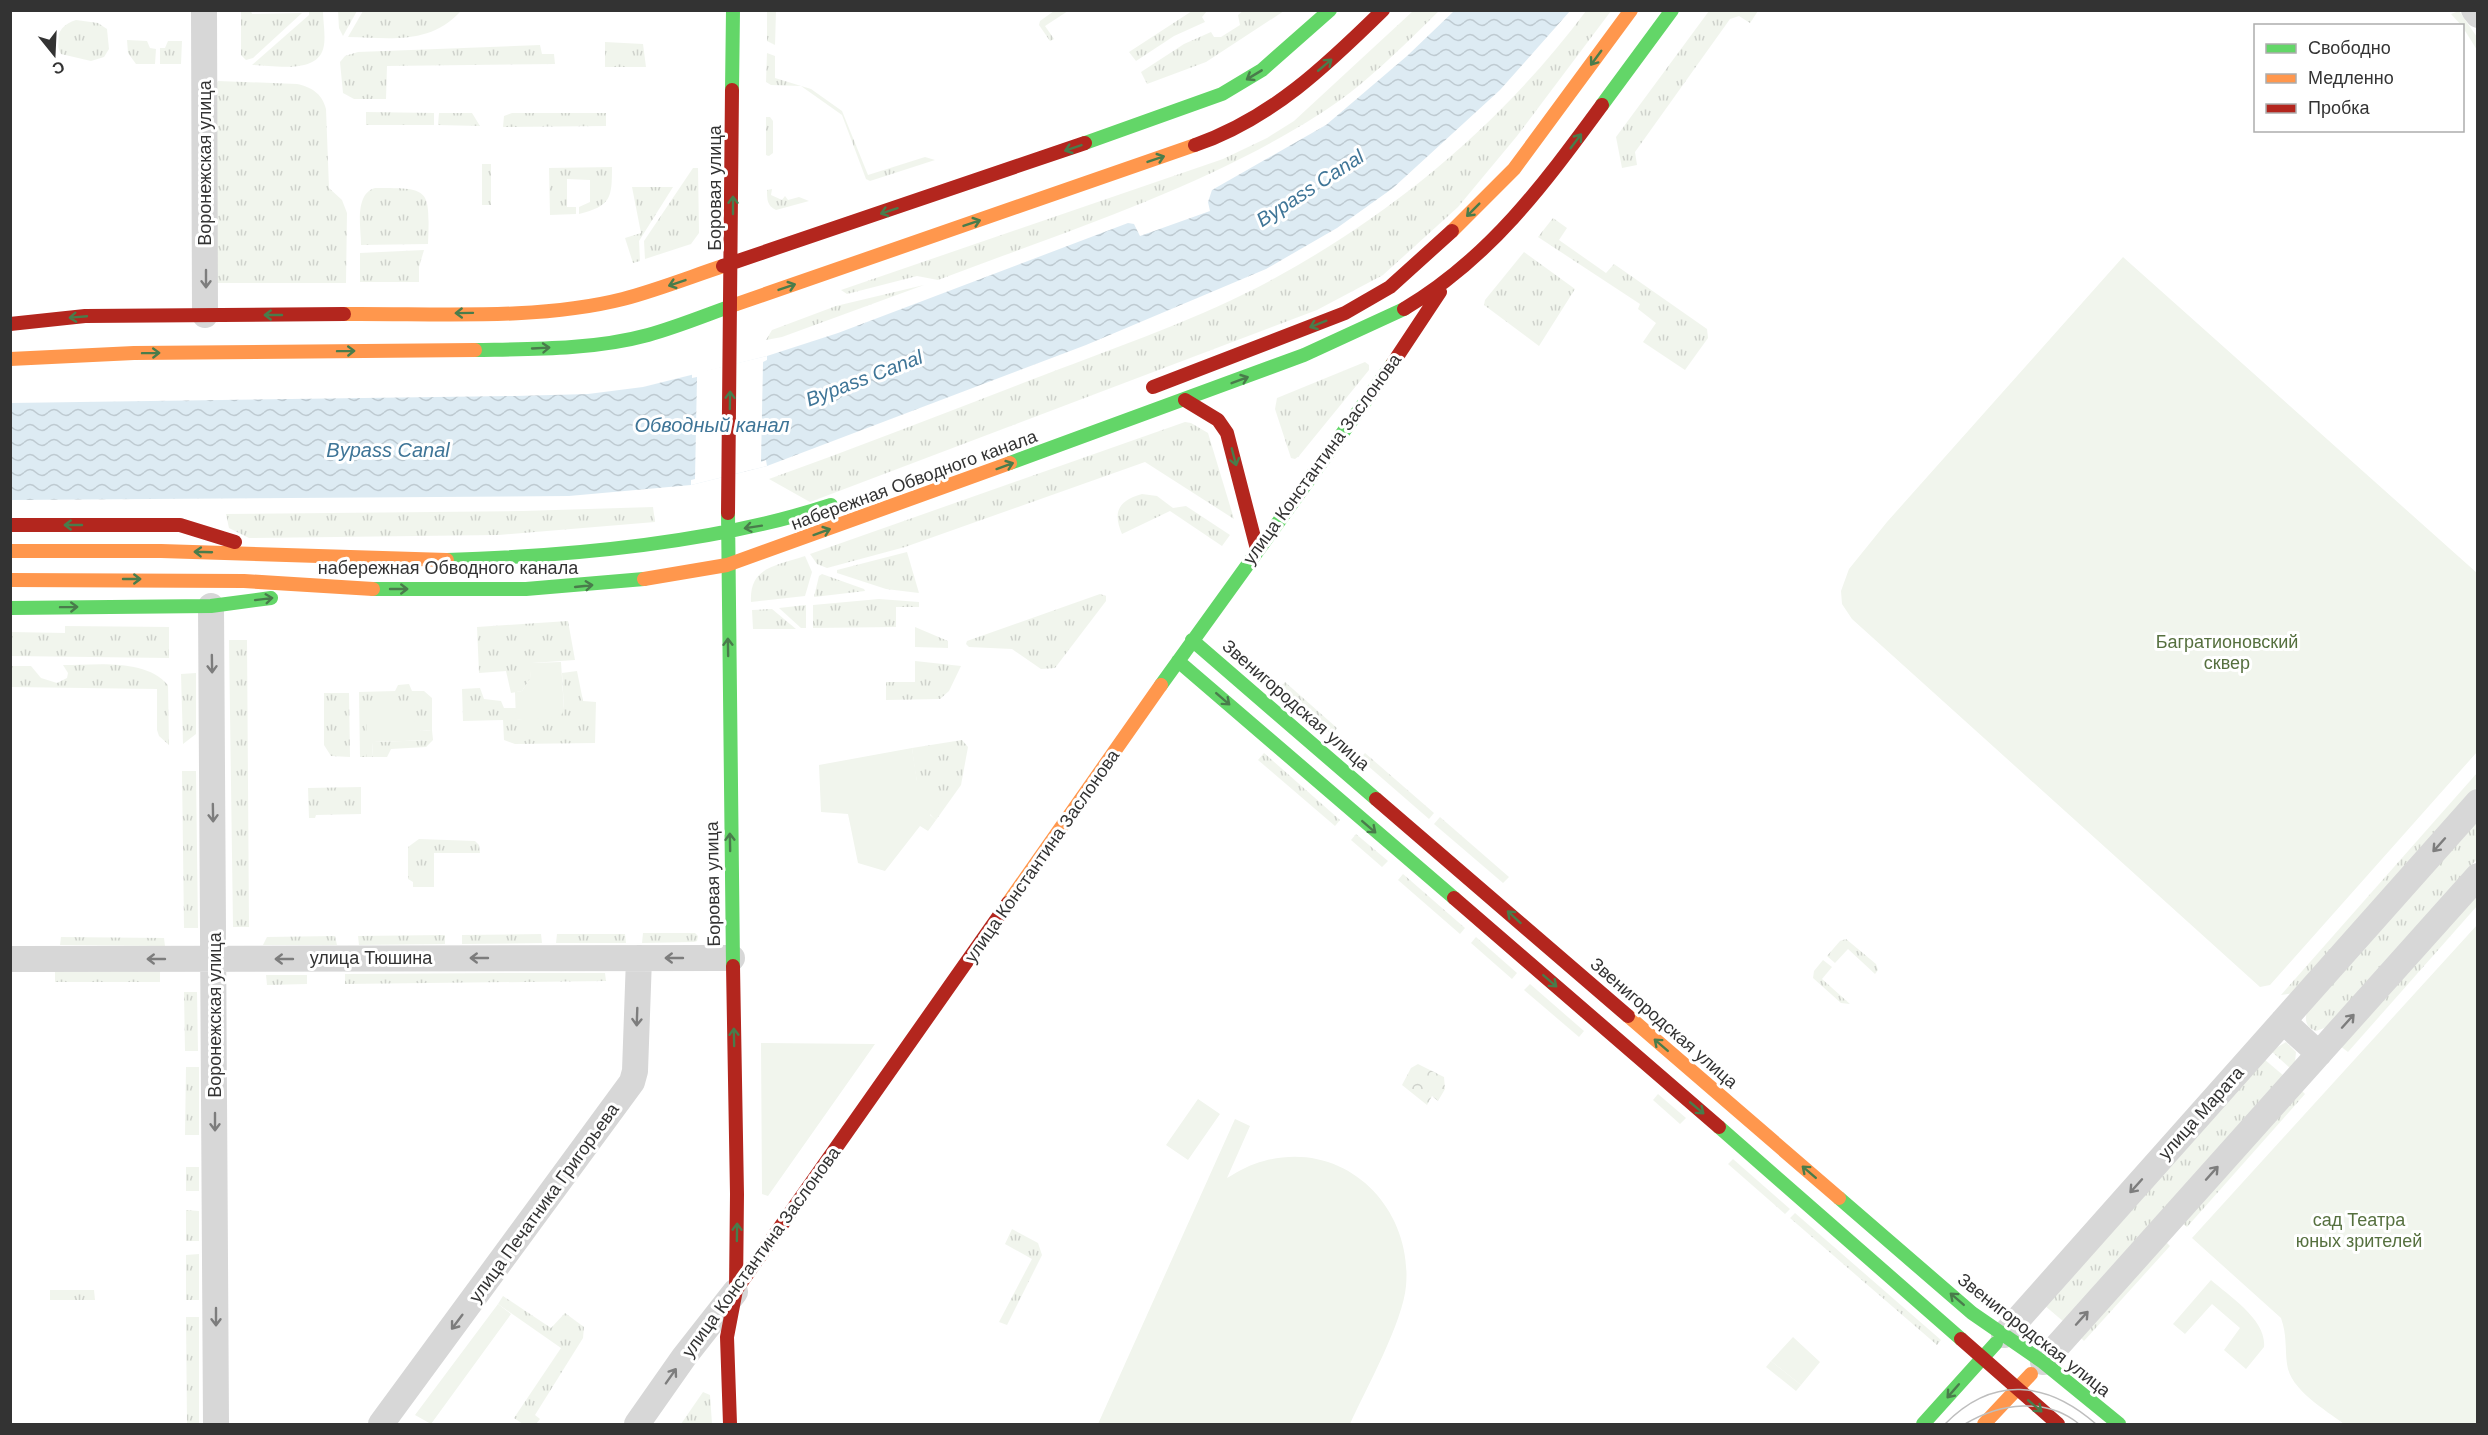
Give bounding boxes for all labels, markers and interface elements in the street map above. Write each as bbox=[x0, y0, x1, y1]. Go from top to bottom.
north arrow bbox=[24, 24, 84, 84]
legend bbox=[2254, 24, 2464, 132]
text: Свободно bbox=[2308, 38, 2391, 58]
one-way arrow bbox=[1590, 49, 1603, 65]
text: С bbox=[50, 58, 67, 78]
one-way arrow bbox=[1317, 59, 1333, 72]
text: Медленно bbox=[2308, 68, 2394, 88]
one-way arrow bbox=[1246, 70, 1263, 82]
street label: Воронежская улица bbox=[195, 79, 215, 246]
text: Пробка bbox=[2308, 98, 2371, 118]
street label: Боровая улица bbox=[705, 124, 725, 251]
one-way arrow bbox=[1569, 133, 1582, 149]
one-way arrow bbox=[1065, 144, 1083, 155]
water label: Bypass Canal bbox=[1252, 145, 1368, 231]
one-way arrow bbox=[1146, 152, 1165, 163]
one-way arrow bbox=[727, 196, 739, 216]
one-way arrow bbox=[1466, 203, 1481, 218]
one-way arrow bbox=[880, 206, 899, 217]
one-way arrow bbox=[962, 216, 980, 227]
one-way arrow bbox=[200, 268, 212, 288]
one-way arrow bbox=[668, 278, 687, 289]
one-way arrow bbox=[777, 280, 796, 291]
one-way arrow bbox=[455, 307, 475, 318]
one-way arrow bbox=[263, 309, 283, 321]
one-way arrow bbox=[68, 312, 88, 323]
one-way arrow bbox=[1309, 320, 1327, 331]
one-way arrow bbox=[531, 343, 550, 354]
one-way arrow bbox=[336, 345, 356, 357]
water label: Bypass Canal bbox=[802, 345, 926, 410]
one-way arrow bbox=[141, 347, 161, 359]
street label: улица Константина Заслонова bbox=[1239, 349, 1406, 568]
one-way arrow bbox=[1230, 373, 1249, 384]
one-way arrow bbox=[724, 391, 736, 411]
water label: Обводный канал bbox=[634, 414, 790, 436]
street label: набережная Обводного канала bbox=[788, 426, 1041, 534]
water label: Bypass Canal bbox=[326, 439, 450, 461]
one-way arrow bbox=[1229, 447, 1241, 466]
one-way arrow bbox=[996, 459, 1014, 470]
one-way arrow bbox=[63, 519, 83, 531]
one-way arrow bbox=[743, 522, 763, 533]
one-way arrow bbox=[812, 526, 831, 537]
one-way arrow bbox=[193, 547, 213, 558]
street label: набережная Обводного канала bbox=[318, 558, 579, 578]
one-way arrow bbox=[121, 573, 141, 585]
one-way arrow bbox=[573, 580, 593, 591]
one-way arrow bbox=[389, 583, 409, 595]
one-way arrow bbox=[253, 593, 273, 604]
one-way arrow bbox=[58, 602, 78, 613]
park label: Багратионовский сквер bbox=[2156, 632, 2298, 673]
street label: Звенигородская улица bbox=[1218, 636, 1374, 775]
one-way arrow bbox=[722, 637, 734, 657]
one-way arrow bbox=[206, 654, 218, 674]
one-way arrow bbox=[1215, 692, 1230, 706]
street label: улица Константина Заслонова bbox=[961, 745, 1124, 966]
one-way arrow bbox=[207, 803, 219, 823]
street label: Боровая улица bbox=[702, 820, 724, 947]
one-way arrow bbox=[1361, 820, 1376, 834]
one-way arrow bbox=[725, 832, 736, 852]
one-way arrow bbox=[2432, 838, 2446, 853]
one-way arrow bbox=[1507, 910, 1522, 924]
street label: Воронежская улица bbox=[205, 931, 225, 1098]
street label: улица Тюшина bbox=[310, 948, 433, 968]
one-way arrow bbox=[469, 952, 489, 964]
one-way arrow bbox=[664, 952, 684, 964]
one-way arrow bbox=[147, 953, 167, 965]
one-way arrow bbox=[274, 953, 294, 965]
street label: Звенигородская улица bbox=[1586, 954, 1742, 1093]
one-way arrow bbox=[1542, 974, 1557, 988]
one-way arrow bbox=[631, 1006, 642, 1026]
one-way arrow bbox=[2341, 1014, 2355, 1029]
one-way arrow bbox=[728, 1027, 740, 1047]
one-way arrow bbox=[1653, 1039, 1669, 1052]
street label: улица Марата bbox=[2154, 1062, 2248, 1163]
street label: улица Печатника Григорьева bbox=[465, 1099, 624, 1306]
one-way arrow bbox=[1689, 1101, 1704, 1115]
one-way arrow bbox=[209, 1112, 221, 1132]
street label: улица Константина Заслонова bbox=[678, 1142, 845, 1361]
one-way arrow bbox=[1801, 1166, 1817, 1179]
one-way arrow bbox=[2205, 1166, 2219, 1181]
one-way arrow bbox=[2129, 1178, 2143, 1193]
park label: сад Театра юных зрителей bbox=[2296, 1210, 2422, 1251]
one-way arrow bbox=[731, 1222, 743, 1242]
street label: Звенигородская улица bbox=[1954, 1269, 2115, 1401]
one-way arrow bbox=[1949, 1293, 1965, 1306]
one-way arrow bbox=[210, 1307, 222, 1327]
one-way arrow bbox=[2075, 1311, 2089, 1326]
one-way arrow bbox=[451, 1314, 463, 1330]
one-way arrow bbox=[665, 1369, 677, 1385]
one-way arrow bbox=[1946, 1383, 1960, 1398]
one-way arrow bbox=[2027, 1399, 2043, 1412]

